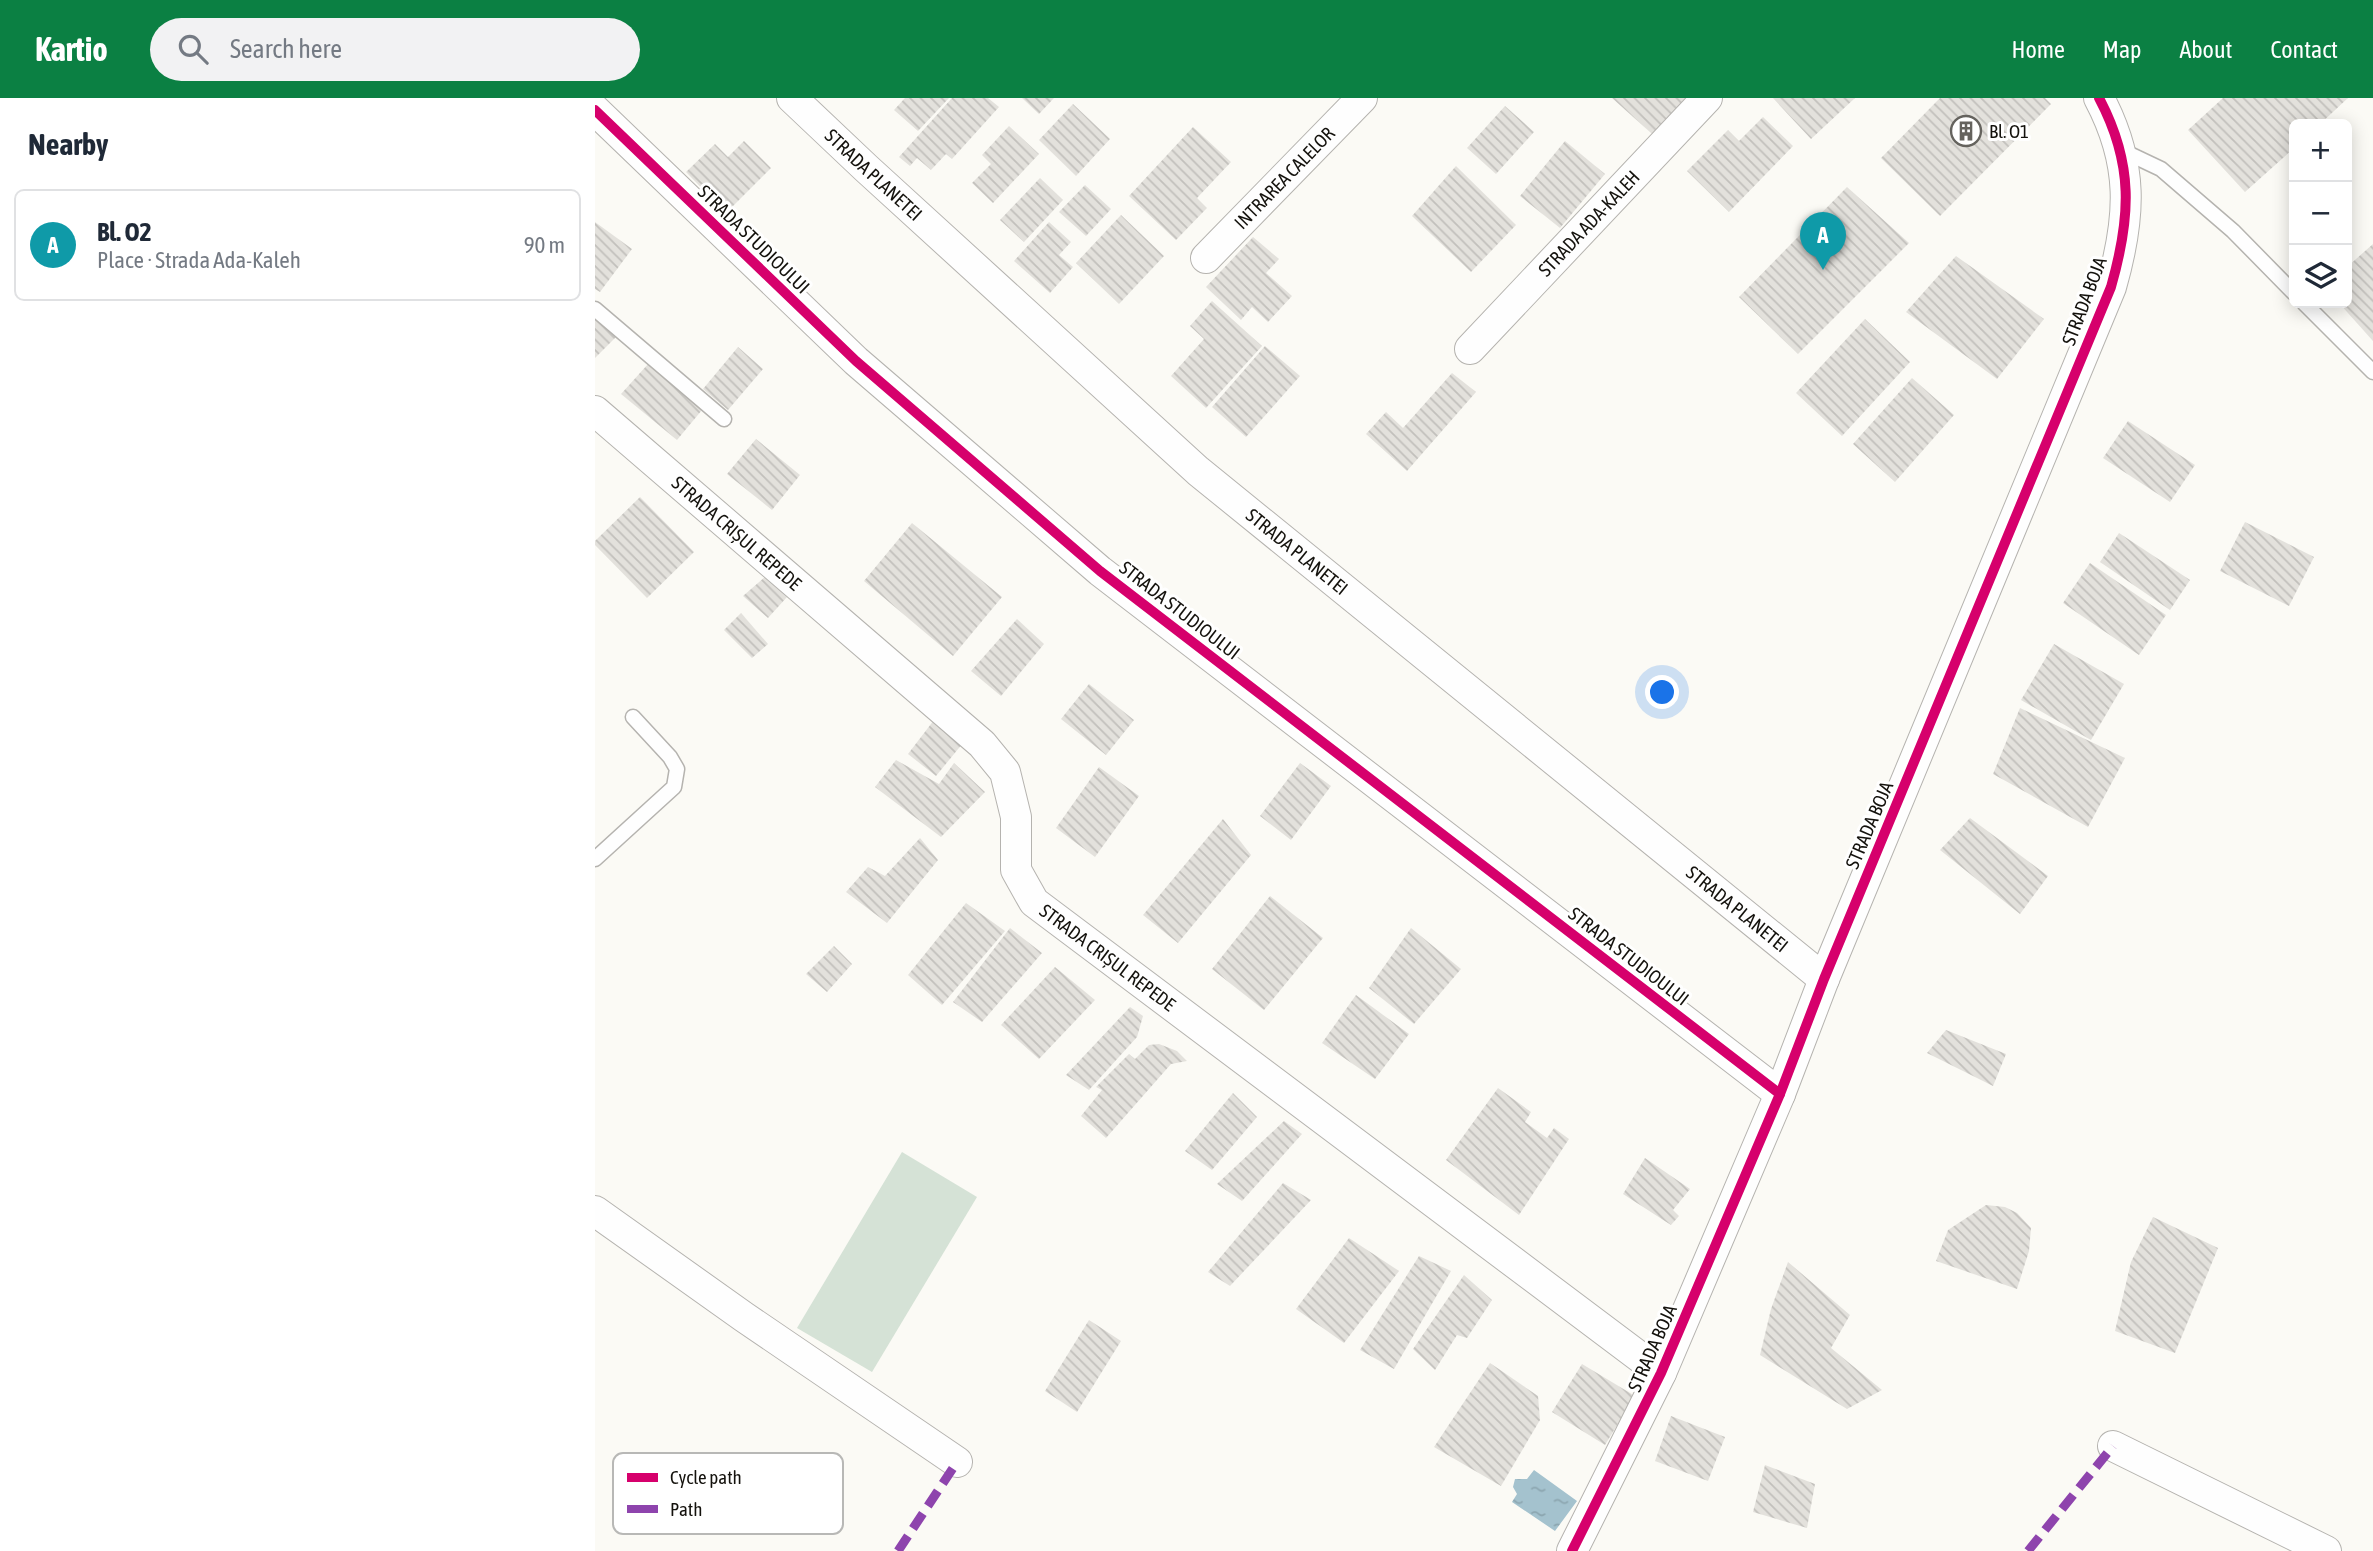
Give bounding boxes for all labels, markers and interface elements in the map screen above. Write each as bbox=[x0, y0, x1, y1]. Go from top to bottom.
search box bbox=[150, 18, 640, 81]
text: Kartio bbox=[35, 30, 108, 68]
icon: search bbox=[174, 30, 212, 68]
text: Search here bbox=[230, 34, 342, 64]
text: Home bbox=[2011, 36, 2065, 63]
text: Map bbox=[2103, 36, 2141, 63]
text: About bbox=[2179, 36, 2232, 63]
text: Contact bbox=[2270, 36, 2338, 63]
building icon: Bl. O1 bbox=[1949, 114, 1983, 148]
map controls bbox=[2289, 119, 2352, 308]
button: + bbox=[2289, 119, 2352, 182]
place label: Bl. O1 bbox=[1989, 120, 2029, 142]
street label: INTRAREA CALELOR bbox=[1230, 122, 1339, 233]
street label: STRADA PLANETEI bbox=[821, 124, 927, 225]
text: Nearby bbox=[28, 127, 108, 161]
street label: STRADA ADA-KALEH bbox=[1534, 166, 1644, 281]
street label: STRADA STUDIOULUI bbox=[694, 180, 814, 298]
button: − bbox=[2289, 182, 2352, 245]
pin: A bbox=[1800, 212, 1846, 270]
text: Bl. O2 bbox=[97, 217, 152, 247]
text: A bbox=[47, 232, 59, 258]
text: 90 m bbox=[524, 232, 565, 258]
button: layers bbox=[2289, 245, 2352, 308]
text: Place · Strada Ada-Kaleh bbox=[97, 247, 301, 273]
street label: STRADA BOJA bbox=[2057, 253, 2111, 348]
street label: STRADA CRIȘUL REPEDE bbox=[668, 471, 806, 595]
street label: STRADA PLANETEI bbox=[1242, 504, 1352, 599]
street label: STRADA STUDIOULUI bbox=[1116, 556, 1244, 664]
your location bbox=[1645, 675, 1679, 709]
street label: STRADA BOJA bbox=[1841, 777, 1897, 872]
street label: STRADA PLANETEI bbox=[1682, 861, 1793, 956]
street label: STRADA CRIȘUL REPEDE bbox=[1036, 899, 1180, 1015]
street label: STRADA STUDIOULUI bbox=[1565, 902, 1693, 1010]
street label: STRADA BOJA bbox=[1623, 1301, 1681, 1395]
legend bbox=[613, 1453, 843, 1534]
text: Cycle path bbox=[670, 1466, 742, 1488]
text: Path bbox=[670, 1498, 702, 1520]

